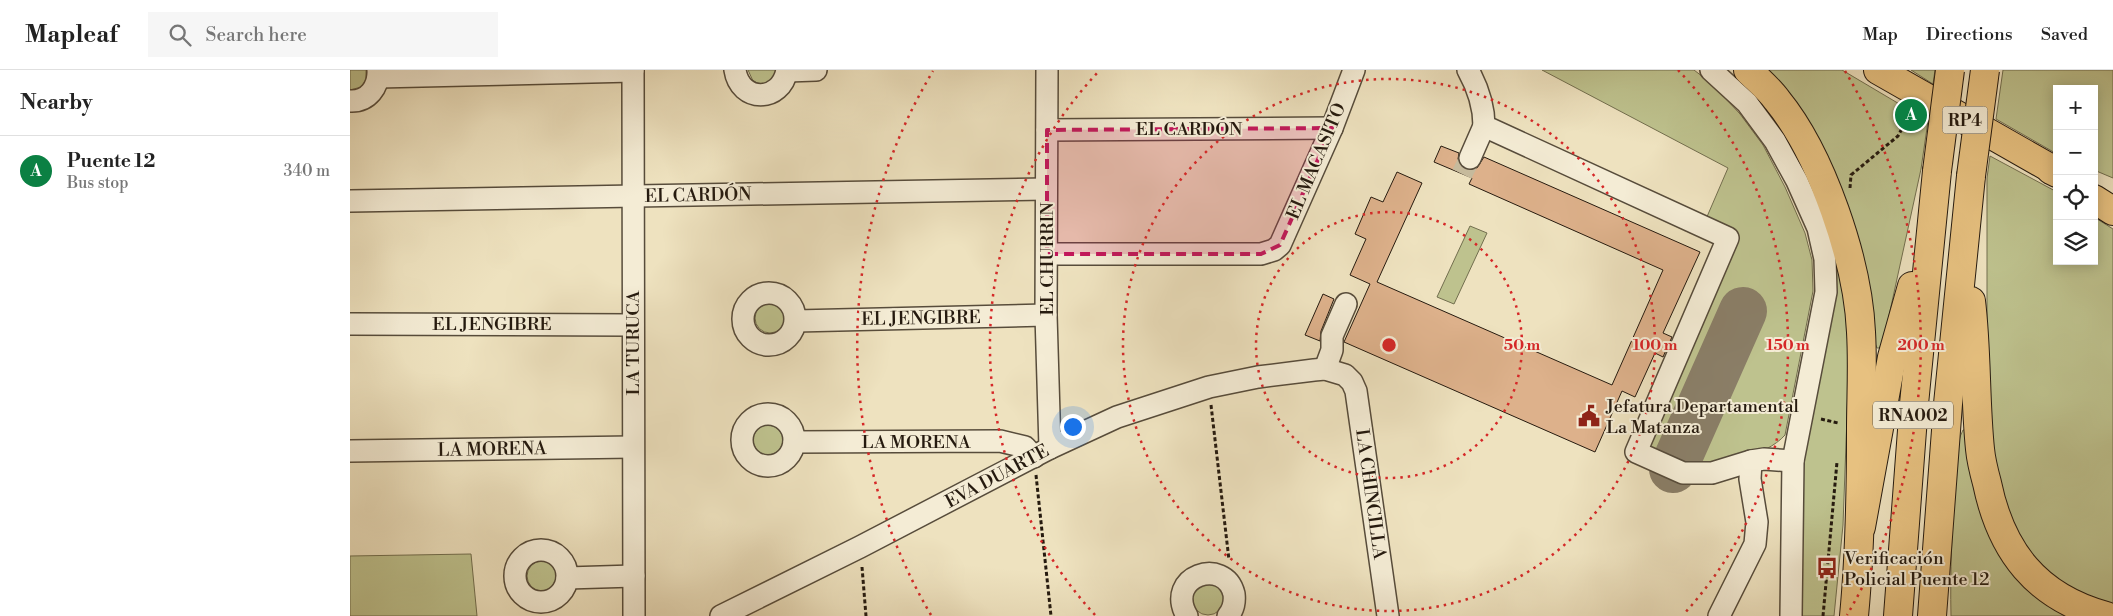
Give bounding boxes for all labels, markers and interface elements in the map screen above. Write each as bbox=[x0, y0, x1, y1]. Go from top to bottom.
search box bbox=[148, 12, 498, 57]
text: Mapleaf bbox=[25, 20, 118, 50]
icon: search bbox=[166, 21, 194, 49]
text: Search here bbox=[206, 23, 307, 47]
text: Map bbox=[1862, 23, 1898, 46]
text: Directions bbox=[1926, 23, 2013, 46]
text: Saved bbox=[2041, 23, 2088, 46]
map controls bbox=[2053, 85, 2098, 265]
button: + bbox=[2053, 85, 2098, 130]
text: Nearby bbox=[20, 90, 93, 116]
pin: A bbox=[1895, 96, 1927, 134]
street label: EL MACASITO bbox=[1282, 99, 1351, 223]
road number: RP4 bbox=[1942, 106, 1988, 134]
street label: EL CARDÓN bbox=[1136, 118, 1243, 141]
button: − bbox=[2053, 130, 2098, 175]
text: Puente 12 bbox=[67, 149, 155, 173]
text: A bbox=[30, 161, 42, 181]
text: 340 m bbox=[283, 161, 330, 181]
text: Bus stop bbox=[67, 173, 129, 193]
button: locate bbox=[2053, 175, 2098, 220]
street label: EL CARDÓN bbox=[644, 183, 752, 208]
street label: EL CHURRIN bbox=[1036, 202, 1059, 316]
button: layers bbox=[2053, 220, 2098, 265]
street label: LA TURUCA bbox=[622, 290, 645, 395]
street label: EL JENGIBRE bbox=[861, 306, 981, 331]
street label: EL JENGIBRE bbox=[432, 313, 552, 336]
centre of rings bbox=[1380, 336, 1398, 354]
text: 50 m bbox=[1504, 336, 1540, 355]
text: 100 m bbox=[1633, 336, 1678, 355]
text: 150 m bbox=[1766, 336, 1810, 355]
text: 200 m bbox=[1897, 336, 1945, 355]
place label: Jefatura Departamental La Matanza bbox=[1605, 395, 1800, 439]
road number: RNA002 bbox=[1873, 402, 1953, 428]
public building icon: Jefatura Departamental La Matanza bbox=[1576, 403, 1602, 429]
your location bbox=[1060, 414, 1086, 440]
street label: LA CHINCILLA bbox=[1350, 427, 1391, 561]
street label: LA MORENA bbox=[861, 431, 971, 454]
street label: LA MORENA bbox=[437, 437, 547, 462]
street label: EVA DUARTE bbox=[941, 439, 1053, 513]
place label: Verificación Policial Puente 12 bbox=[1843, 547, 1990, 591]
bus stop icon: Verificación Policial Puente 12 bbox=[1814, 555, 1840, 581]

